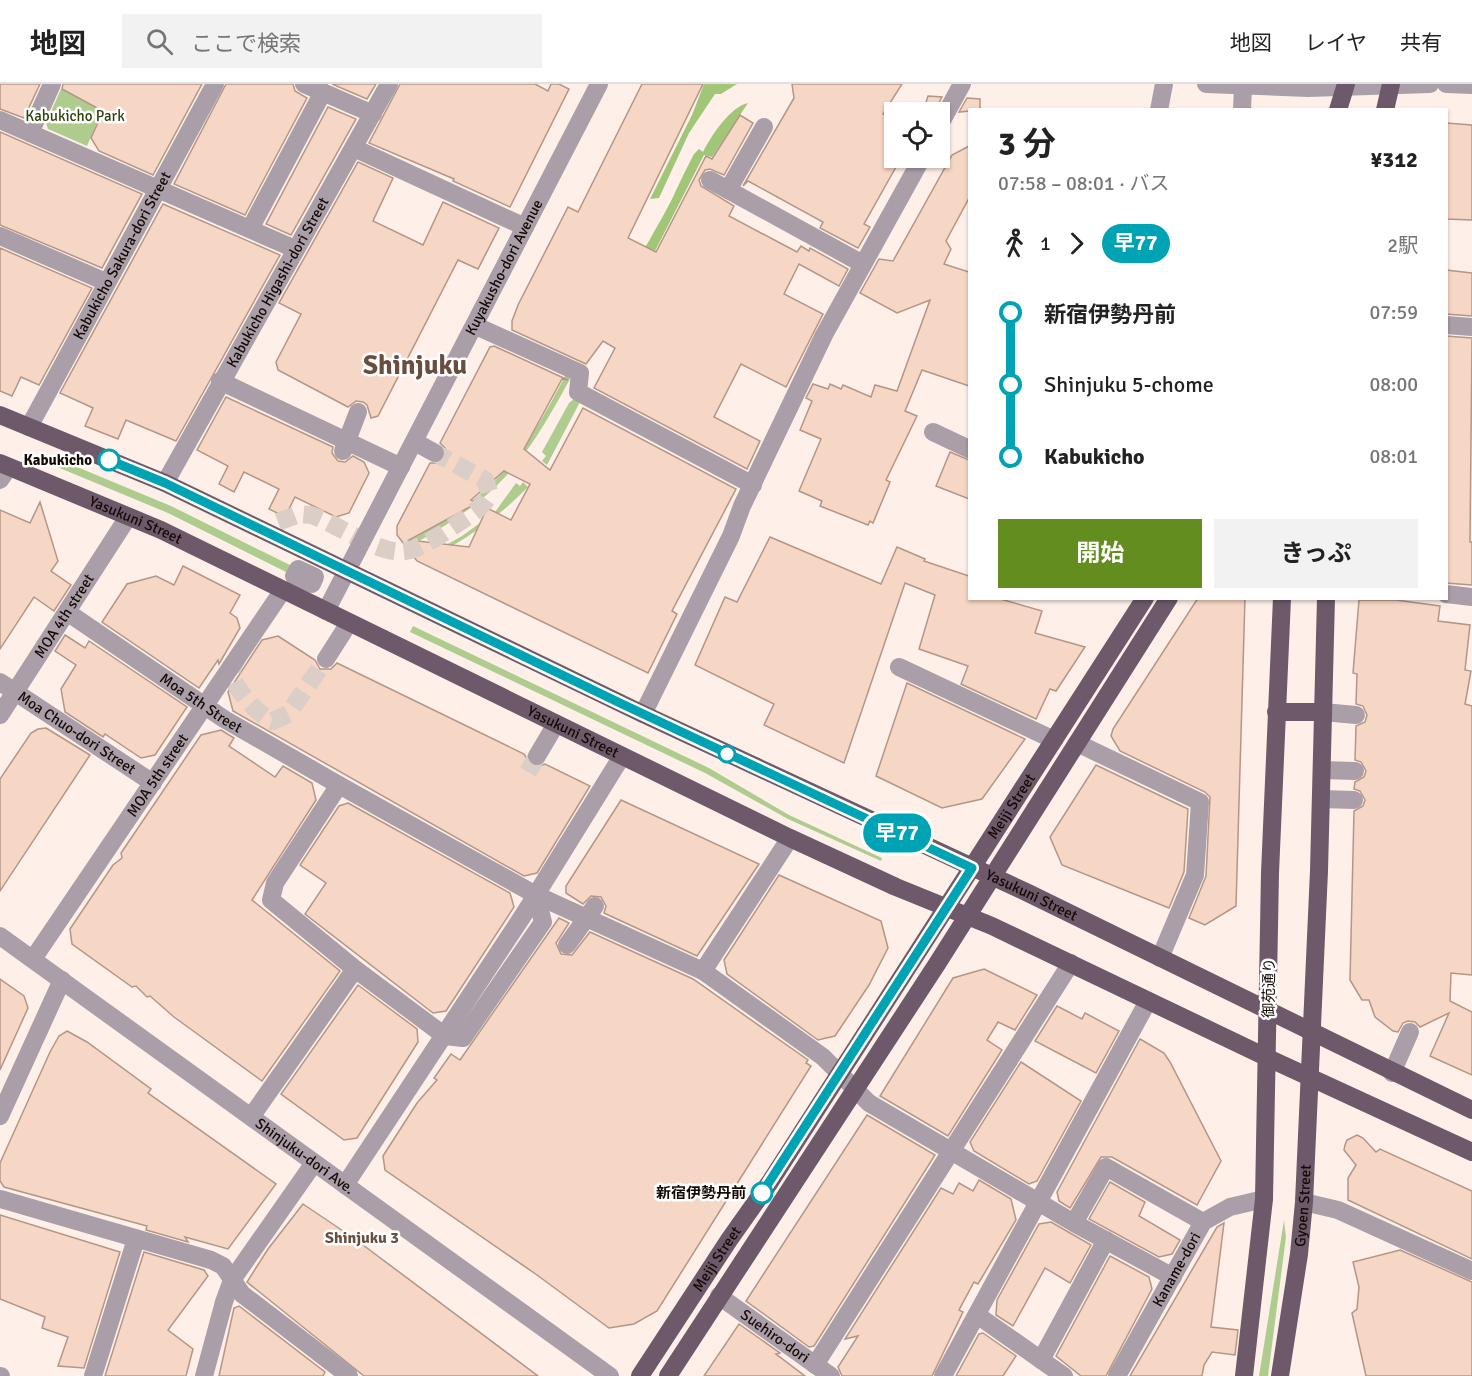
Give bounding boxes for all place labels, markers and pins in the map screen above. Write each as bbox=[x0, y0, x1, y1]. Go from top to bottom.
marker: Kabukicho bbox=[98, 449, 120, 471]
place label: Kabukicho bbox=[23, 451, 92, 469]
unlabelled marker bbox=[718, 745, 736, 763]
marker: 新宿伊勢丹前 bbox=[751, 1182, 773, 1204]
place label: 新宿伊勢丹前 bbox=[656, 1184, 746, 1202]

